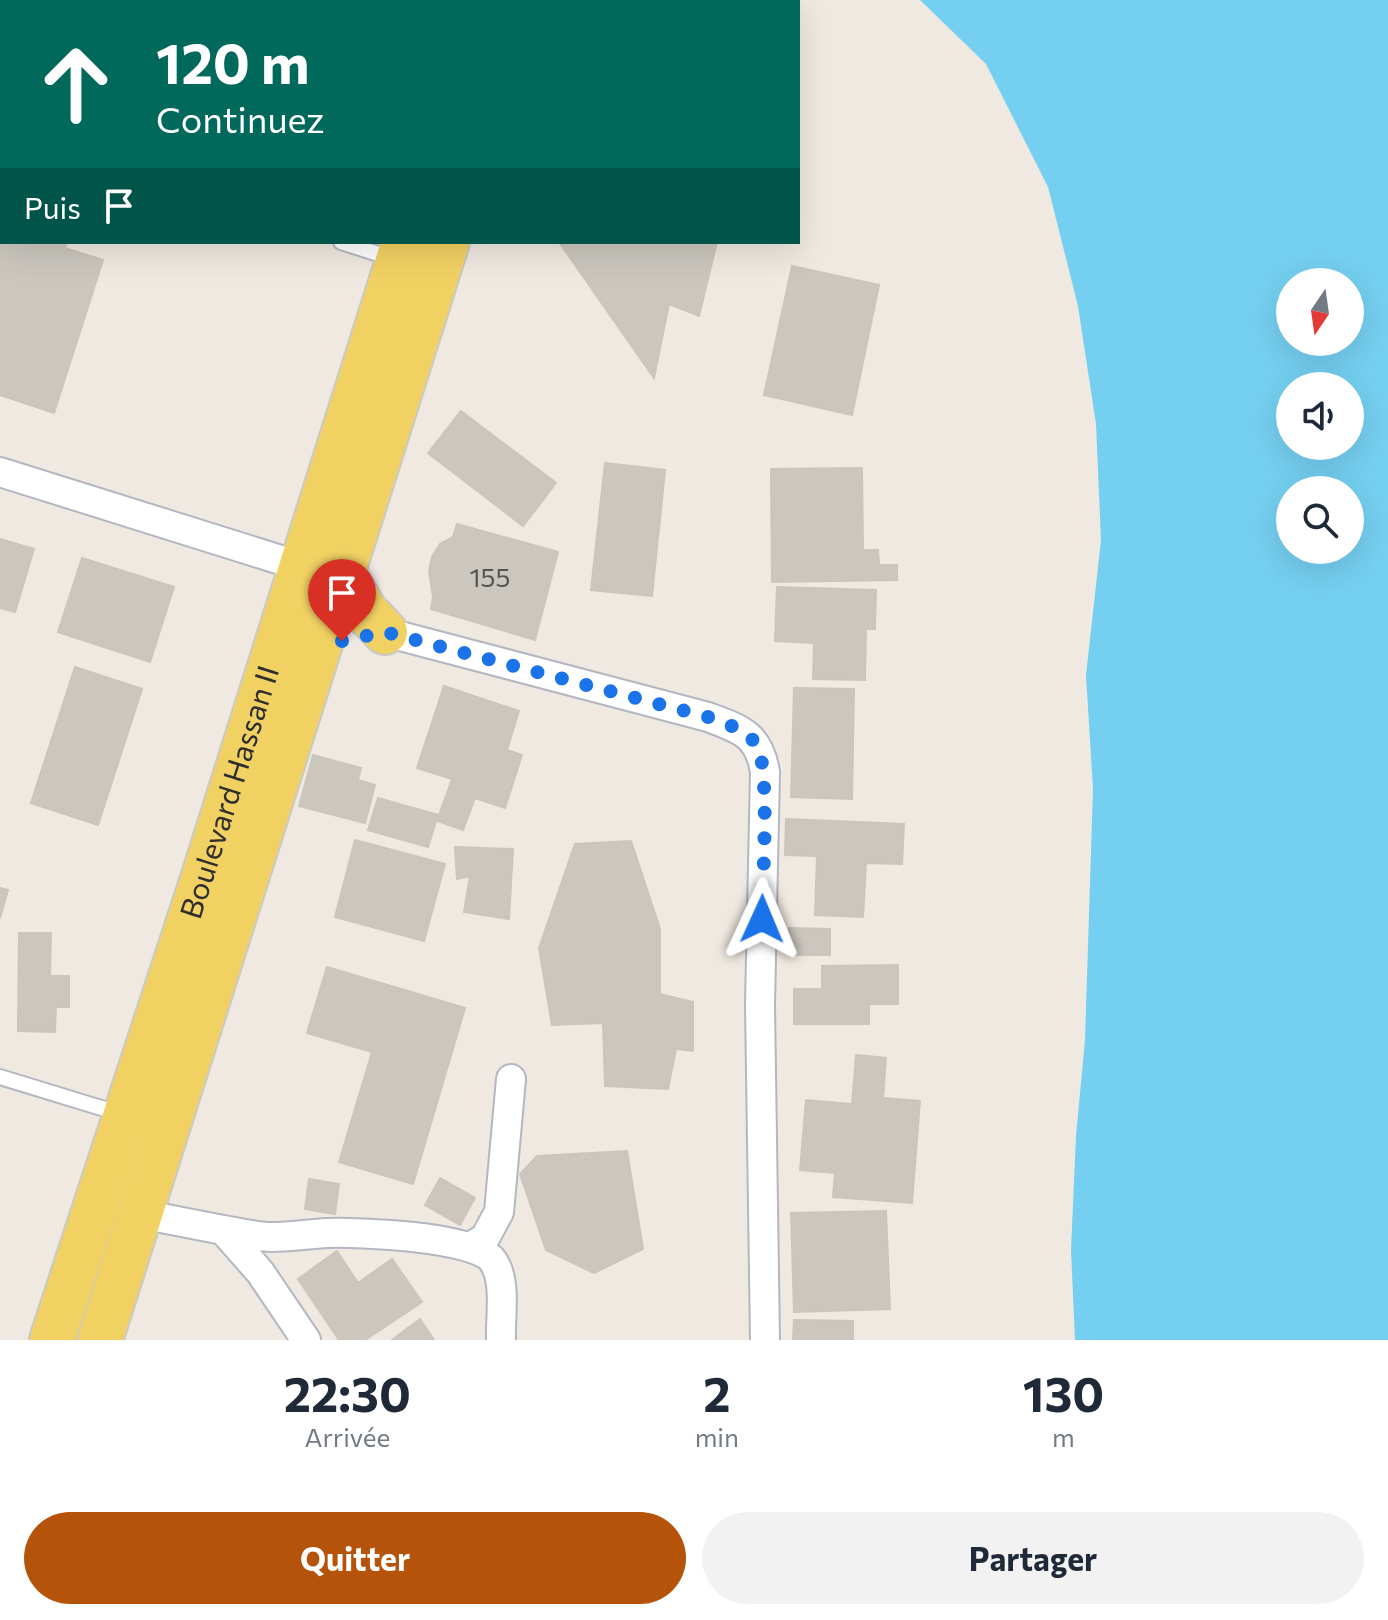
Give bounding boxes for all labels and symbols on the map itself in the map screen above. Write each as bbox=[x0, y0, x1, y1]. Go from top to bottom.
north arrow bbox=[1276, 268, 1364, 356]
pin bbox=[308, 559, 376, 641]
house number: 155 bbox=[470, 561, 511, 592]
street label: Boulevard Hassan II bbox=[170, 660, 285, 923]
position arrow bbox=[720, 877, 804, 961]

